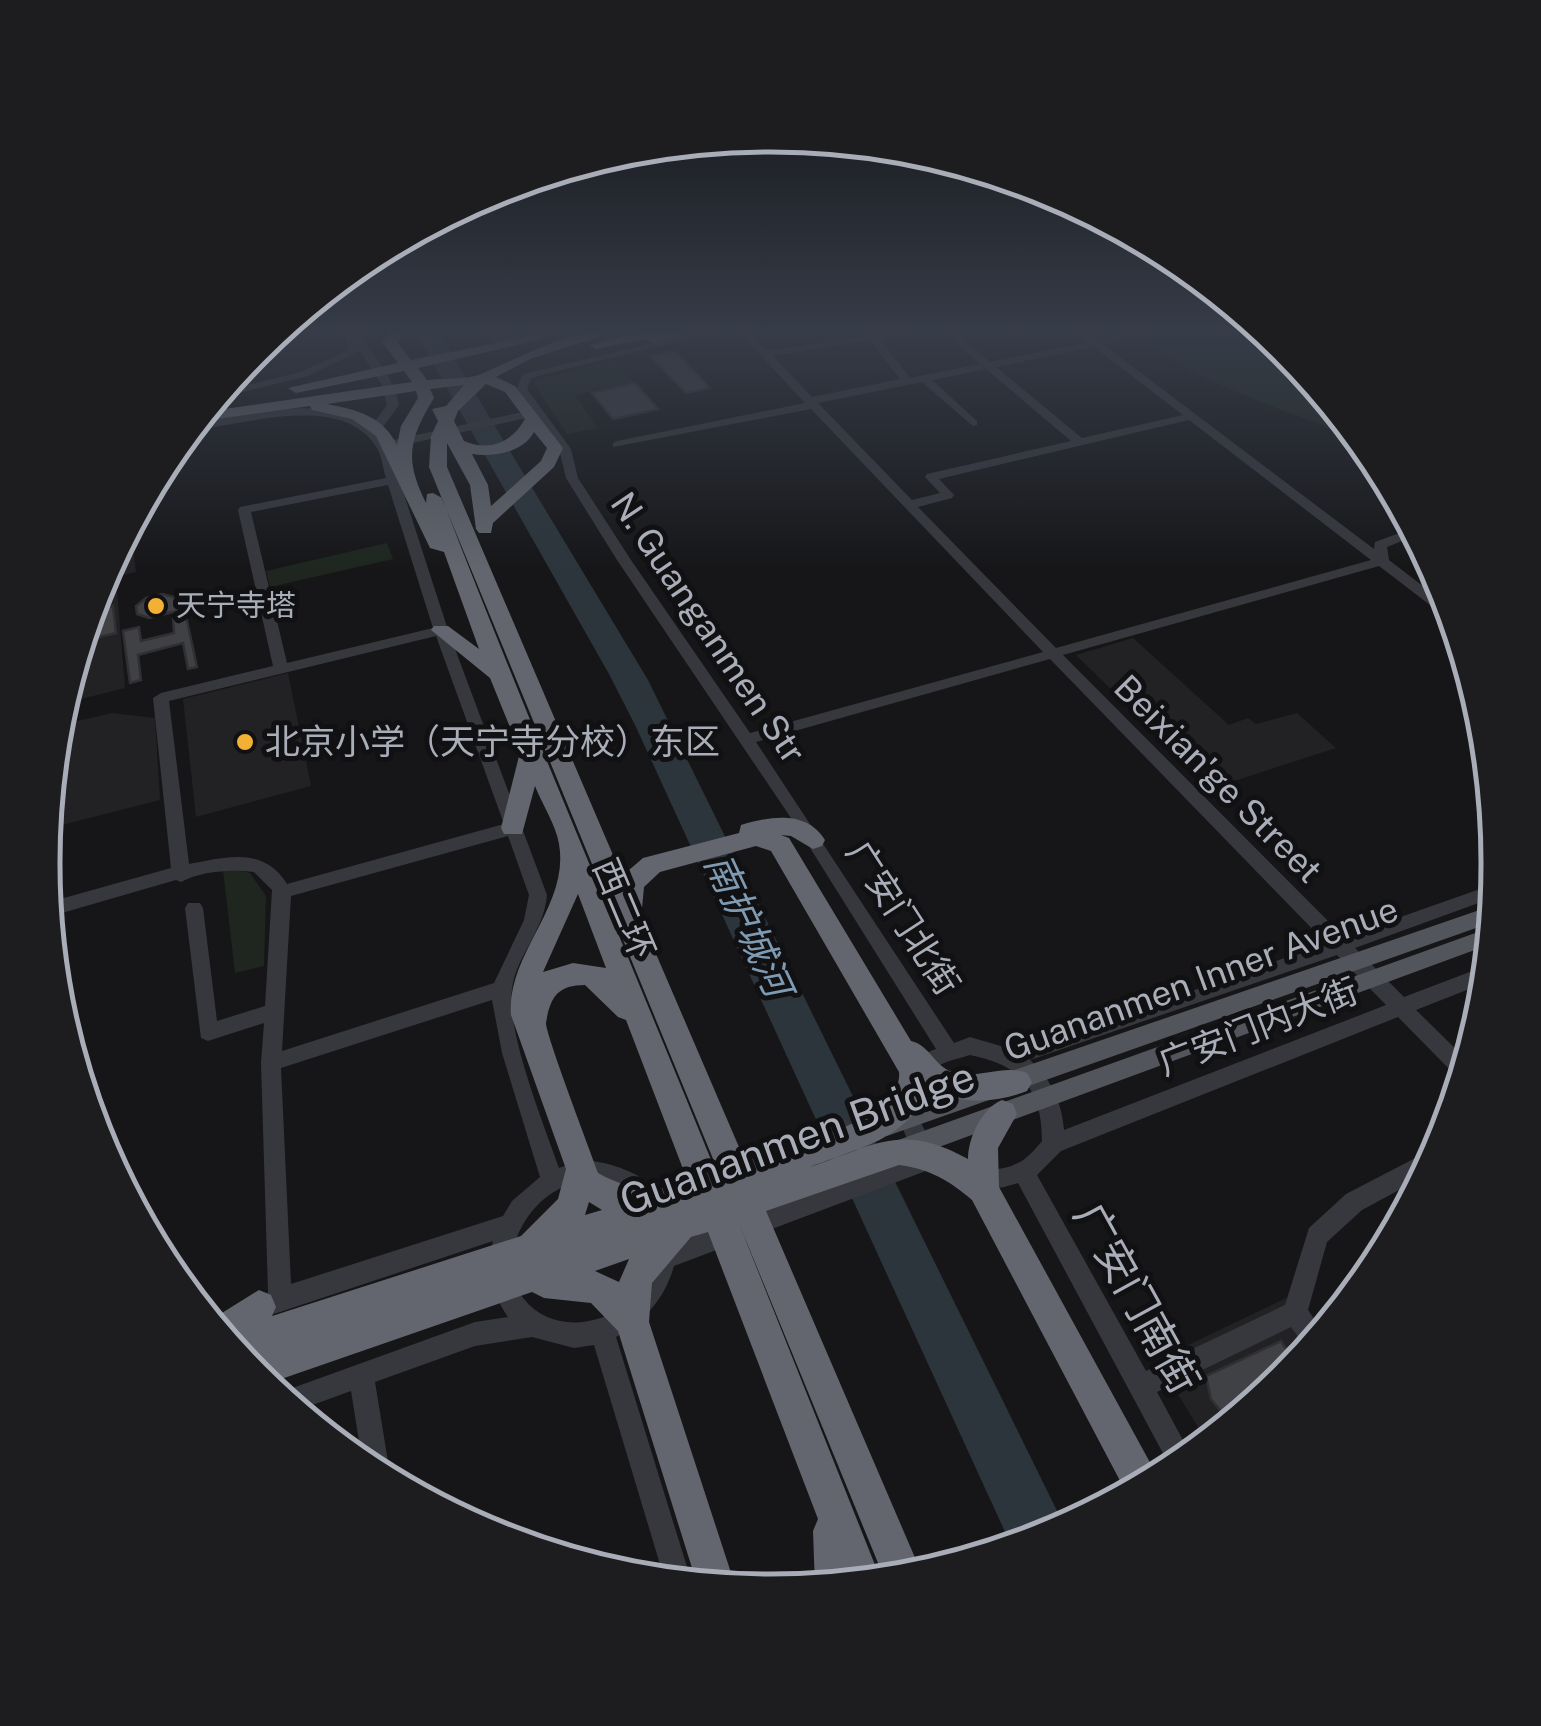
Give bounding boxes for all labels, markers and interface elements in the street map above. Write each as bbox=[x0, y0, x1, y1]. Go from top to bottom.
street label: N. Guanganmen Str bbox=[603, 485, 814, 771]
place label: 天宁寺塔 bbox=[176, 587, 296, 623]
marker: 天宁寺塔 bbox=[145, 595, 167, 617]
street label: Beixian'ge Street bbox=[1106, 666, 1331, 891]
place label: 北京小学（天宁寺分校）东区 bbox=[265, 721, 720, 762]
marker: 北京小学（天宁寺分校）东区 bbox=[234, 731, 256, 753]
street label: 广安门北街 bbox=[839, 833, 968, 1002]
water label: 南护城河 bbox=[696, 846, 804, 1010]
street label: 西二环 bbox=[585, 852, 664, 965]
street label: Guananmen Inner Avenue bbox=[998, 888, 1403, 1069]
street label: 广安门内大街 bbox=[1152, 970, 1363, 1083]
street label: Guananmen Bridge bbox=[613, 1051, 981, 1224]
street label: 广安门南街 bbox=[1065, 1194, 1210, 1401]

